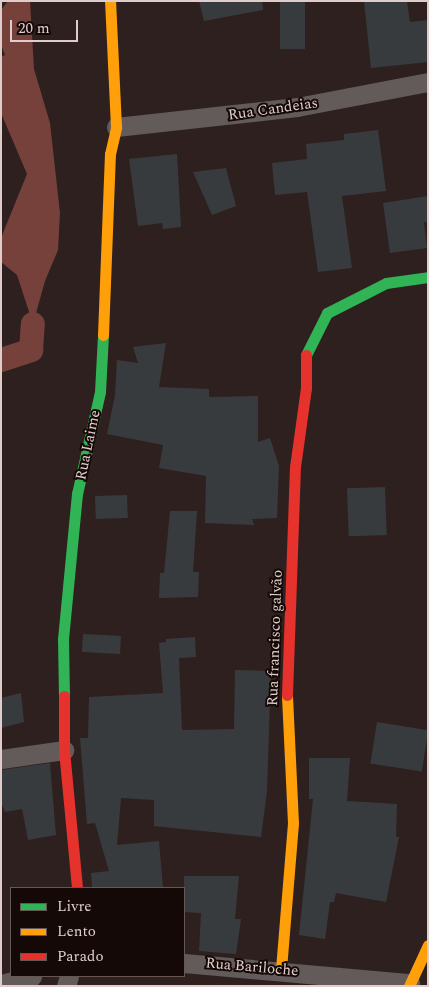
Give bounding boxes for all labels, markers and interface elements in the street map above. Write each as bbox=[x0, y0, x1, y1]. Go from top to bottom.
scale bar bbox=[12, 10, 80, 42]
text: 20 m bbox=[18, 17, 50, 40]
street label: Rua Candeias bbox=[227, 94, 319, 124]
street label: Rua Laime bbox=[72, 408, 104, 482]
street label: Rua francisco galvão bbox=[264, 570, 286, 706]
legend bbox=[10, 887, 185, 977]
text: Livre bbox=[57, 895, 92, 918]
text: Lento bbox=[57, 920, 96, 943]
text: Parado bbox=[57, 945, 104, 968]
street label: Rua Bariloche bbox=[205, 954, 299, 980]

